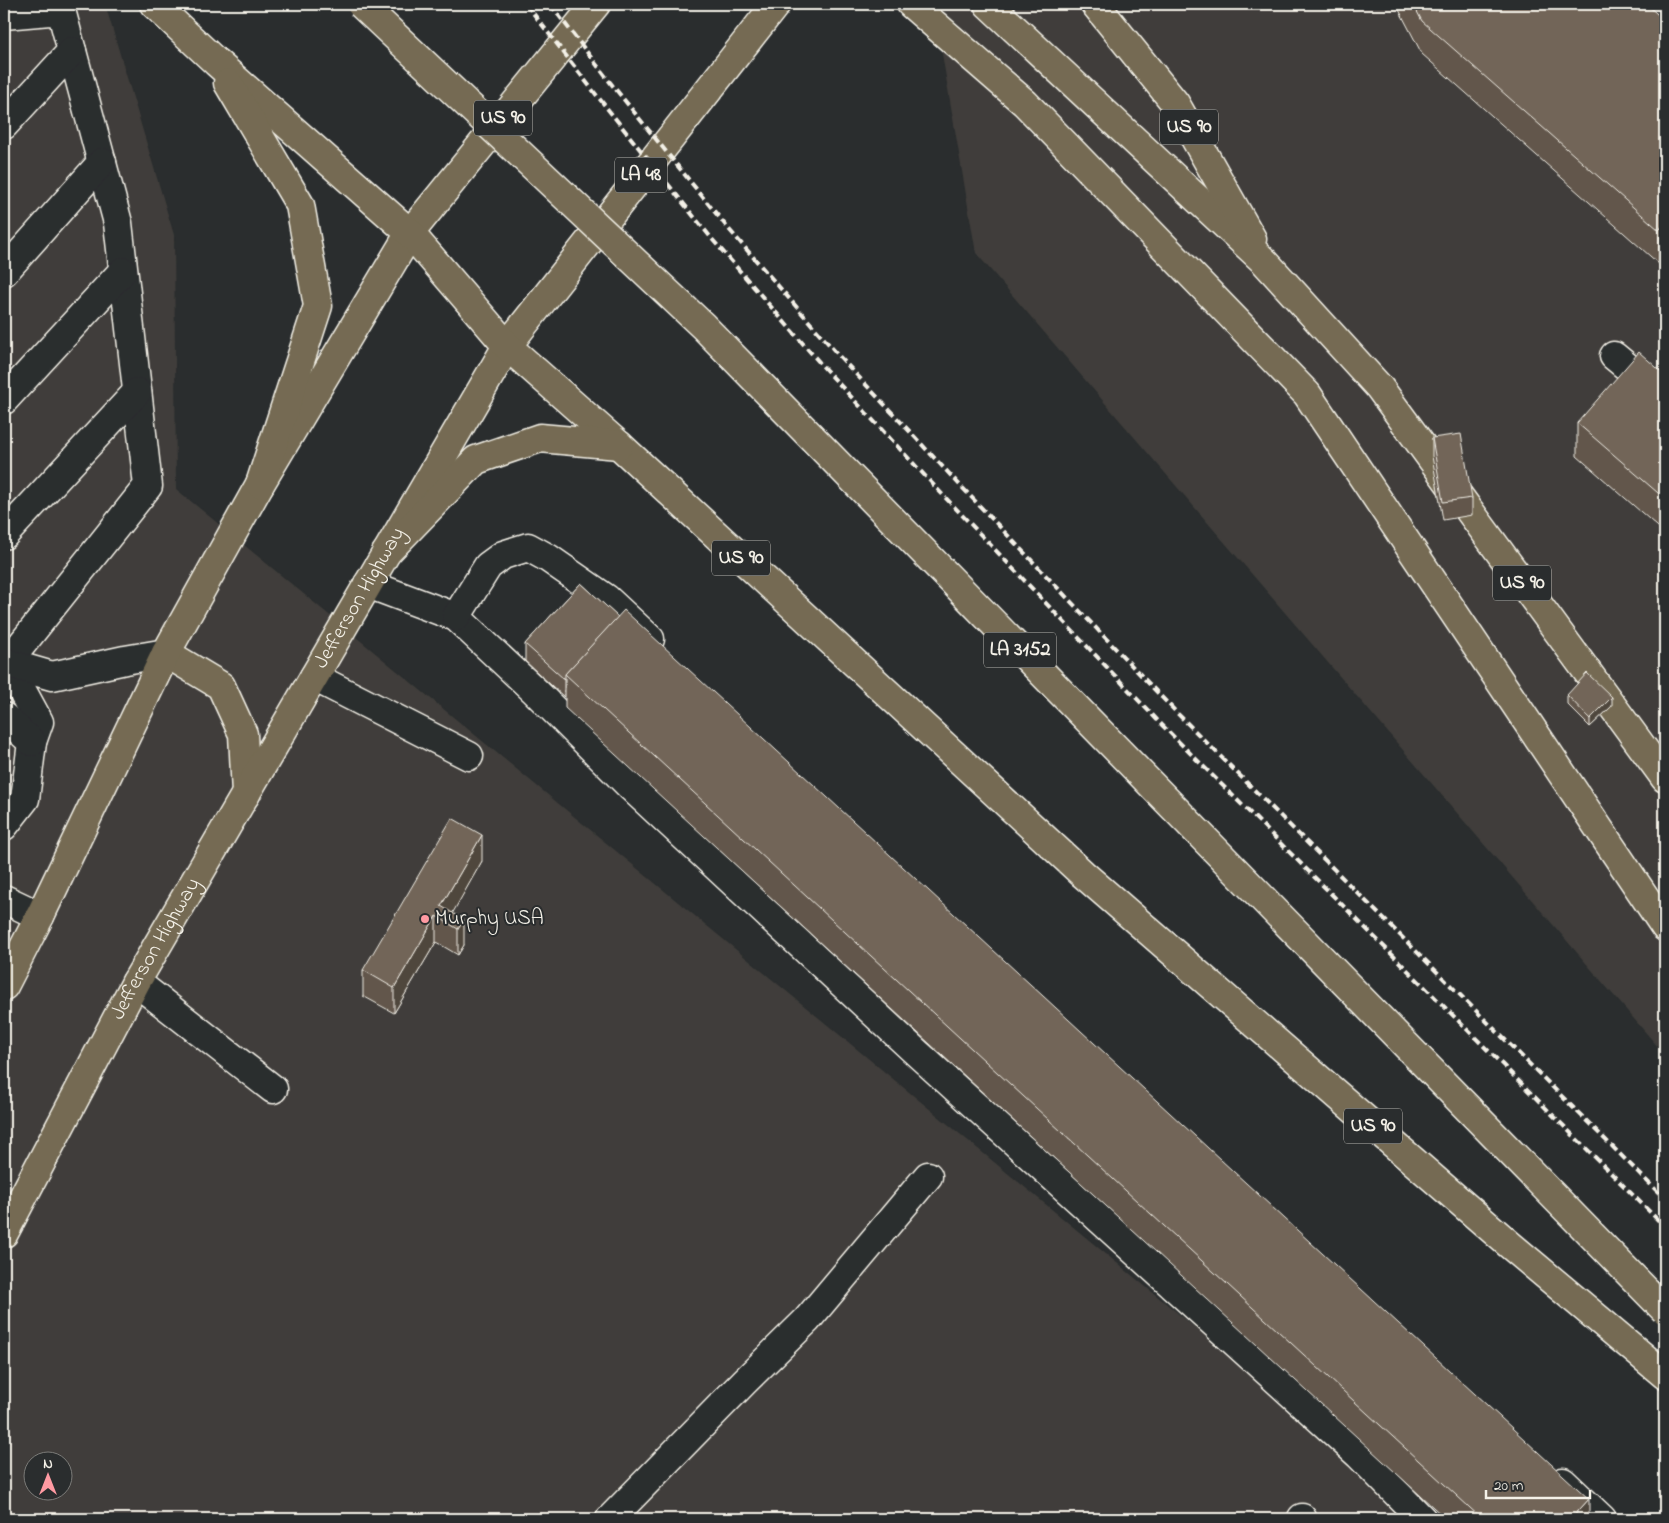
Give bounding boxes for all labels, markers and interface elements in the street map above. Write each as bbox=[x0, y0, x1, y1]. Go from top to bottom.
road number: US 90 bbox=[474, 100, 532, 136]
road number: US 90 bbox=[1160, 110, 1218, 144]
road number: LA 48 bbox=[615, 158, 667, 192]
street label: Jefferson Highway bbox=[307, 522, 415, 675]
road number: US 90 bbox=[712, 540, 770, 576]
road number: US 90 bbox=[1493, 566, 1551, 600]
road number: LA 3152 bbox=[984, 632, 1056, 668]
street label: Jefferson Highway bbox=[104, 872, 210, 1025]
place label: Murphy USA bbox=[435, 904, 544, 936]
marker: Murphy USA bbox=[419, 913, 431, 925]
road number: US 90 bbox=[1344, 1108, 1402, 1144]
north arrow bbox=[22, 1450, 72, 1500]
text: N bbox=[43, 1454, 53, 1475]
scale bar bbox=[1486, 1468, 1590, 1500]
text: 20 m bbox=[1494, 1475, 1524, 1497]

